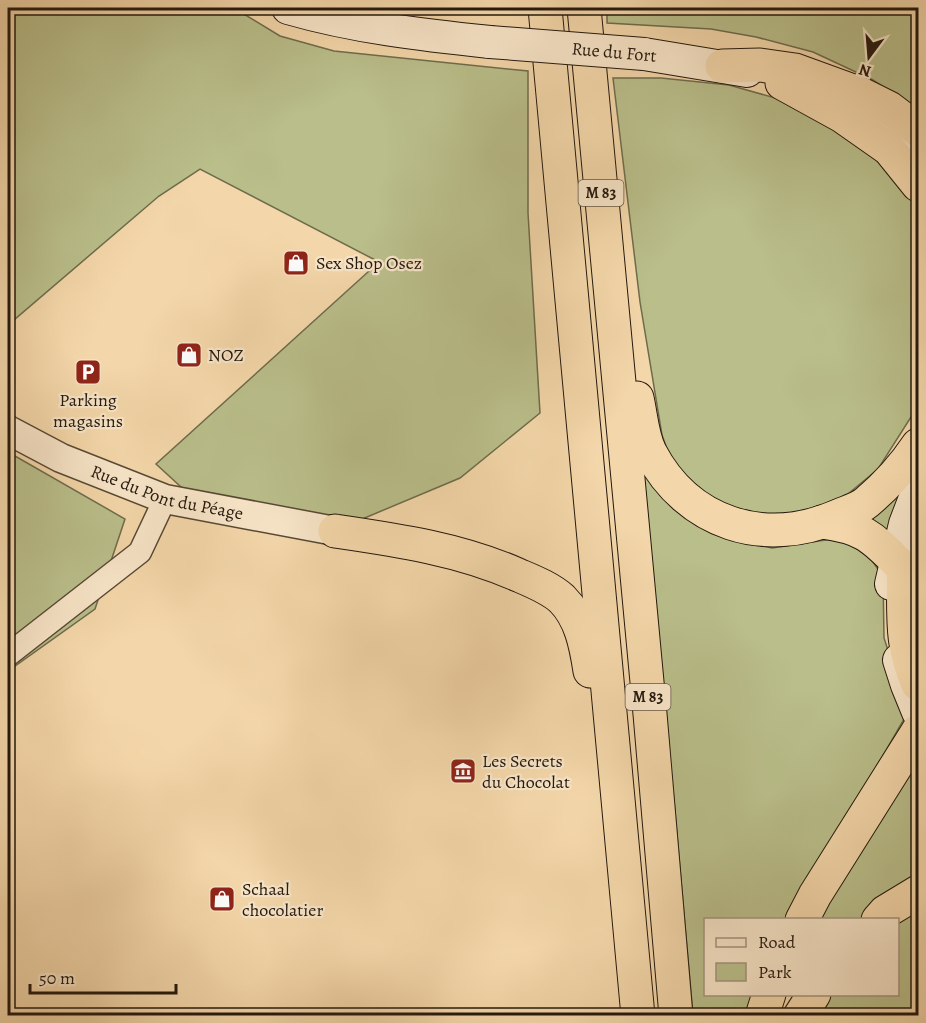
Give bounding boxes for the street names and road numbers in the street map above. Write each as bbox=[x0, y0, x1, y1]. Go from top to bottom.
street label: Rue du Fort bbox=[571, 36, 657, 68]
road number: M 83 bbox=[578, 180, 624, 206]
street label: Rue du Pont du Péage bbox=[87, 459, 245, 525]
road number: M 83 bbox=[626, 684, 670, 710]

